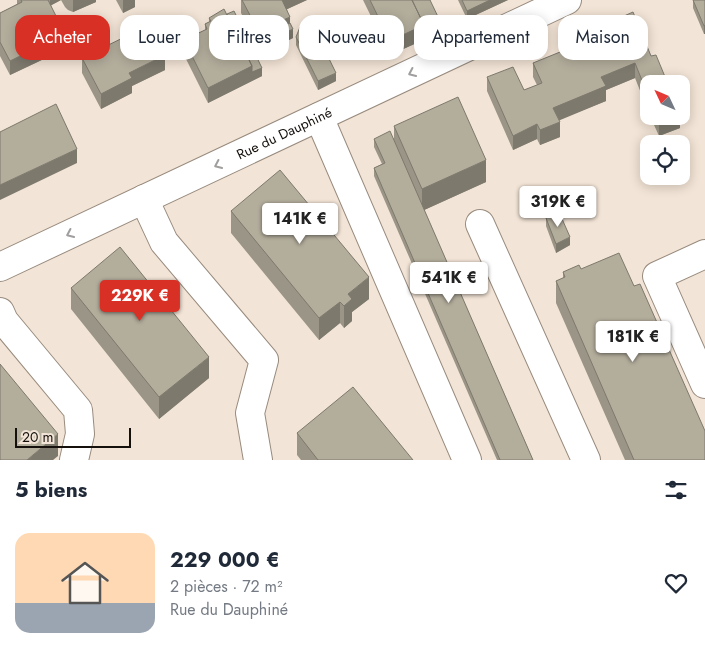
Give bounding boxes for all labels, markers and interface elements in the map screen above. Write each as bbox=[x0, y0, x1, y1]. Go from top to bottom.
chip: Acheter bbox=[15, 15, 110, 60]
chip: Louer bbox=[120, 15, 199, 60]
chip: Filtres bbox=[209, 15, 289, 60]
chip: Nouveau bbox=[299, 15, 404, 60]
chip: Appartement bbox=[414, 15, 548, 60]
chip: Maison bbox=[558, 15, 648, 60]
one-way arrow bbox=[408, 67, 417, 77]
north arrow bbox=[640, 75, 690, 125]
map controls bbox=[640, 75, 690, 185]
street label: Rue du Dauphiné bbox=[233, 102, 335, 164]
button: locate bbox=[640, 135, 690, 185]
one-way arrow bbox=[214, 158, 223, 168]
pin: 319K € bbox=[517, 186, 599, 228]
text: 319K € bbox=[530, 190, 586, 213]
pin: 141K € bbox=[259, 202, 341, 245]
text: 141K € bbox=[273, 207, 327, 230]
one-way arrow bbox=[67, 228, 76, 238]
pin: 541K € bbox=[408, 262, 490, 304]
text: 541K € bbox=[421, 266, 477, 289]
pin: 229K € bbox=[99, 280, 181, 322]
text: 229K € bbox=[111, 284, 169, 307]
pin: 181K € bbox=[592, 320, 674, 363]
text: 181K € bbox=[607, 325, 659, 348]
scale bar bbox=[15, 425, 131, 448]
text: 20 m bbox=[22, 427, 54, 447]
text: 5 biens bbox=[15, 475, 87, 505]
icon: filters bbox=[662, 476, 690, 504]
text: 229 000 € bbox=[170, 545, 280, 575]
icon: home bbox=[55, 553, 115, 613]
icon: heart bbox=[662, 569, 690, 597]
text: 2 pièces · 72 m² bbox=[170, 575, 282, 598]
text: Rue du Dauphiné bbox=[170, 598, 288, 621]

